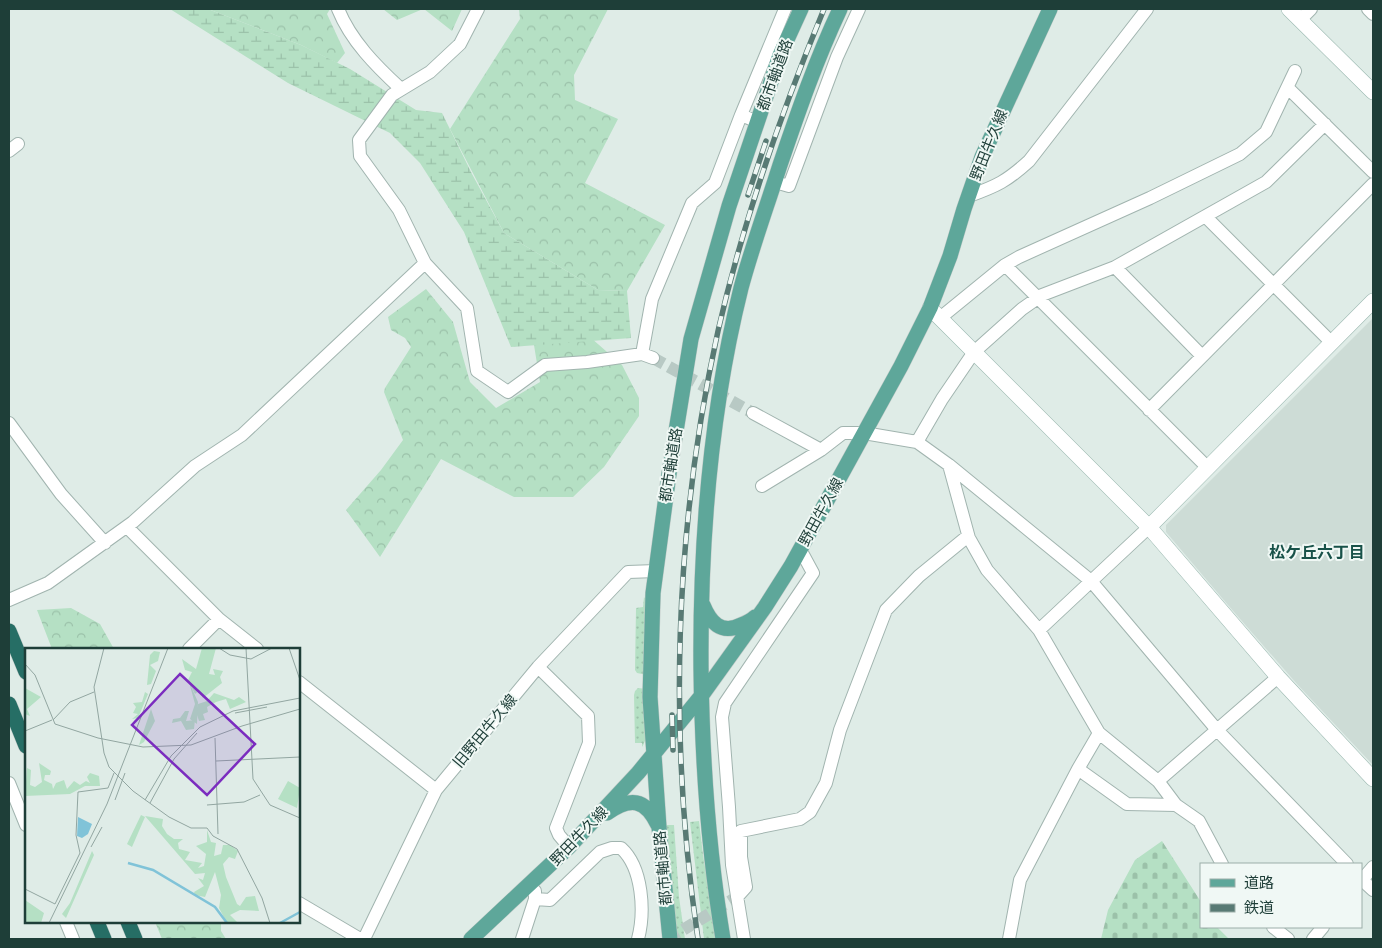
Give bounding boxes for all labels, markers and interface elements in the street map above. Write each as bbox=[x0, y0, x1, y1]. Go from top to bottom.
street label: 都市軸道路 bbox=[754, 37, 796, 113]
street label: 野田牛久線 bbox=[967, 107, 1011, 183]
street label: 都市軸道路 bbox=[656, 427, 686, 503]
street label: 野田牛久線 bbox=[795, 475, 847, 549]
district label: 松ケ丘六丁目 bbox=[1269, 543, 1365, 562]
inset map bbox=[25, 648, 300, 923]
street label: 旧野田牛久線 bbox=[449, 691, 521, 771]
street label: 野田牛久線 bbox=[546, 803, 612, 869]
street label: 都市軸道路 bbox=[651, 830, 675, 906]
legend bbox=[1200, 863, 1362, 928]
text: 道路 bbox=[1244, 874, 1274, 892]
text: 鉄道 bbox=[1244, 899, 1274, 917]

